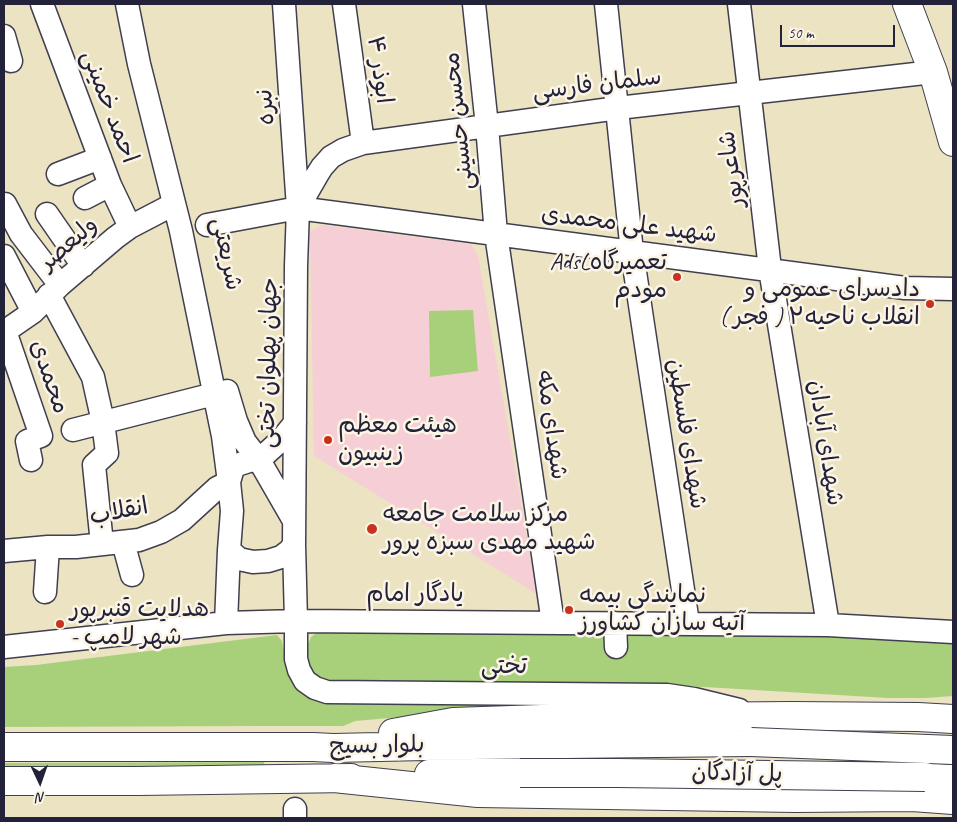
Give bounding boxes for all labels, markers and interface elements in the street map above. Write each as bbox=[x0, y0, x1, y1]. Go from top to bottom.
scale bar bbox=[782, 15, 897, 47]
text: 50 m bbox=[788, 24, 814, 43]
street label: ابوذر ۴ bbox=[360, 34, 398, 106]
street label: احمد خمینی bbox=[74, 46, 144, 168]
street label: محسن حسینی bbox=[437, 51, 481, 191]
street label: سلمان فارسی bbox=[531, 63, 663, 107]
street label: نبره bbox=[250, 88, 282, 126]
street label: شاعرپور bbox=[713, 129, 751, 209]
street label: شهید علی محمدی bbox=[540, 200, 718, 250]
street label: ولیعصر bbox=[34, 211, 104, 277]
street label: شریعتی bbox=[204, 215, 248, 293]
place label: AdsLتعمیرگاه مودم bbox=[550, 249, 667, 305]
marker: AdsLتعمیرگاه مودم bbox=[671, 271, 683, 283]
place label: دادسرای عمومی و انقلاب ناحیه۲ ( فجر ) bbox=[719, 276, 920, 332]
street label: جهان پهلوان تختی bbox=[253, 277, 285, 449]
marker: دادسرای عمومی و انقلاب ناحیه۲ ( فجر ) bbox=[924, 298, 936, 310]
street label: محمدی bbox=[23, 336, 75, 418]
street label: شهدای فلسطین bbox=[660, 357, 712, 511]
street label: شهدای مکه bbox=[529, 369, 573, 481]
street label: شهدای آبادان bbox=[801, 378, 849, 508]
place label: هیئت معظم زینبیون bbox=[338, 412, 457, 468]
marker: هیئت معظم زینبیون bbox=[322, 434, 334, 446]
street label: انقلاب bbox=[87, 492, 151, 532]
place label: مرکز سلامت جامعه شهید مهدی سبزه پرور bbox=[383, 501, 595, 557]
marker: مرکز سلامت جامعه شهید مهدی سبزه پرور bbox=[365, 522, 379, 536]
street label: یادگار امام bbox=[366, 581, 464, 609]
place label: نمایندگی بیمه آتیه سازان کشاورز bbox=[579, 582, 745, 638]
place label: هدلایت قنبرپور - شهر لامپ bbox=[70, 596, 209, 652]
marker: نمایندگی بیمه آتیه سازان کشاورز bbox=[563, 604, 575, 616]
marker: هدلایت قنبرپور - شهر لامپ bbox=[54, 618, 66, 630]
street label: تختی bbox=[481, 653, 527, 681]
street label: بلوار بسیج bbox=[329, 731, 425, 761]
north arrow bbox=[15, 757, 65, 807]
street label: پل آزادگان bbox=[691, 759, 783, 789]
text: N bbox=[36, 789, 46, 806]

